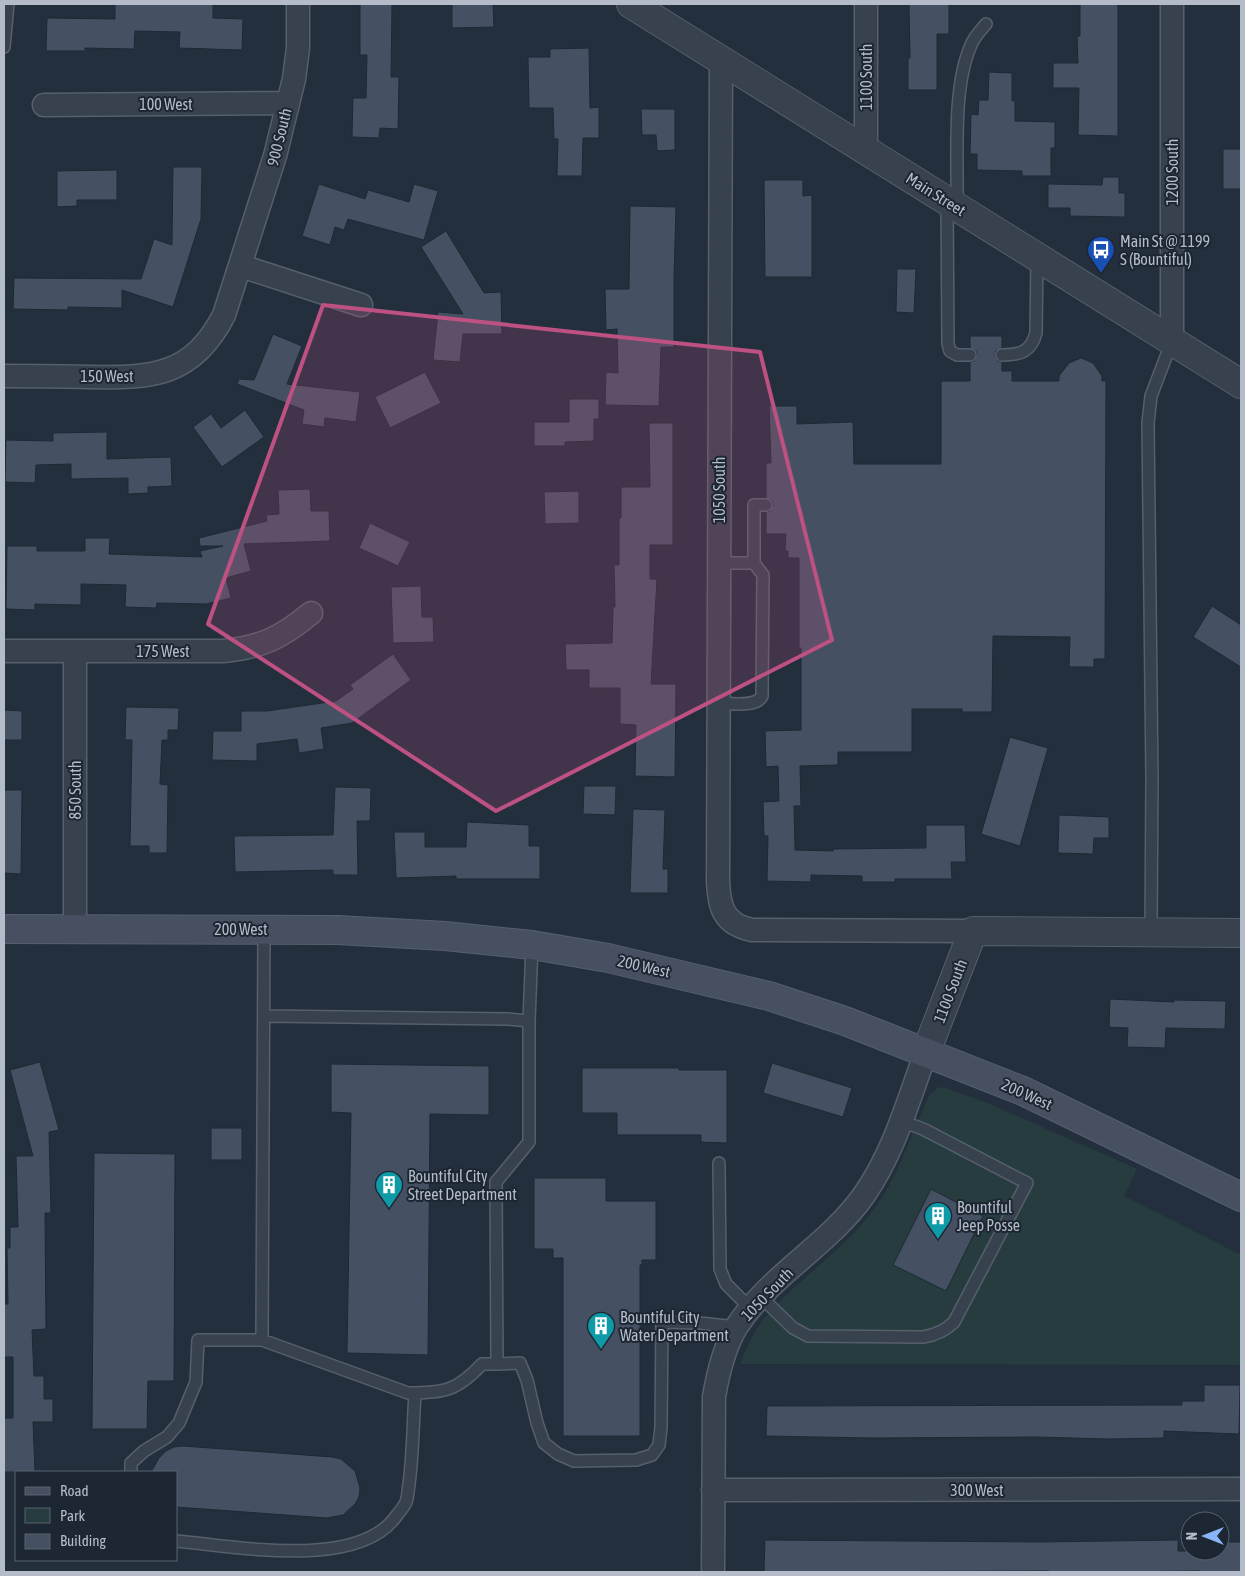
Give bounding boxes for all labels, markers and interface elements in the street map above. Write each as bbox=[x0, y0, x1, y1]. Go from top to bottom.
street label: 1100 South bbox=[857, 44, 875, 110]
street label: 100 West bbox=[139, 95, 193, 113]
street label: 900 South bbox=[263, 106, 295, 168]
street label: 1200 South bbox=[1163, 139, 1181, 205]
street label: Main Street bbox=[903, 169, 969, 220]
place label: Main St @ 1199 S (Bountiful) bbox=[1120, 232, 1210, 269]
bus stop icon: Main St @ 1199 S (Bountiful) bbox=[1086, 235, 1116, 274]
street label: 150 West bbox=[80, 367, 134, 385]
street label: 1050 South bbox=[710, 457, 728, 523]
street label: 175 West bbox=[136, 642, 190, 660]
street label: 850 South bbox=[66, 760, 84, 820]
street label: 200 West bbox=[214, 920, 268, 938]
street label: 200 West bbox=[616, 951, 672, 981]
street label: 1100 South bbox=[930, 957, 970, 1025]
street label: 200 West bbox=[999, 1075, 1055, 1113]
place label: Bountiful City Street Department bbox=[408, 1167, 517, 1204]
building icon: Bountiful City Street Department bbox=[374, 1170, 404, 1209]
place label: Bountiful Jeep Posse bbox=[957, 1198, 1020, 1235]
building icon: Bountiful Jeep Posse bbox=[923, 1201, 953, 1240]
street label: 1050 South bbox=[737, 1264, 797, 1324]
place label: Bountiful City Water Department bbox=[620, 1308, 729, 1345]
building icon: Bountiful City Water Department bbox=[586, 1311, 616, 1350]
legend bbox=[15, 1471, 178, 1561]
street label: 300 West bbox=[950, 1481, 1004, 1499]
text: Road bbox=[60, 1482, 89, 1499]
text: Park bbox=[60, 1507, 85, 1524]
north arrow bbox=[1180, 1511, 1230, 1561]
text: Building bbox=[60, 1532, 106, 1549]
text: N bbox=[1184, 1532, 1200, 1540]

